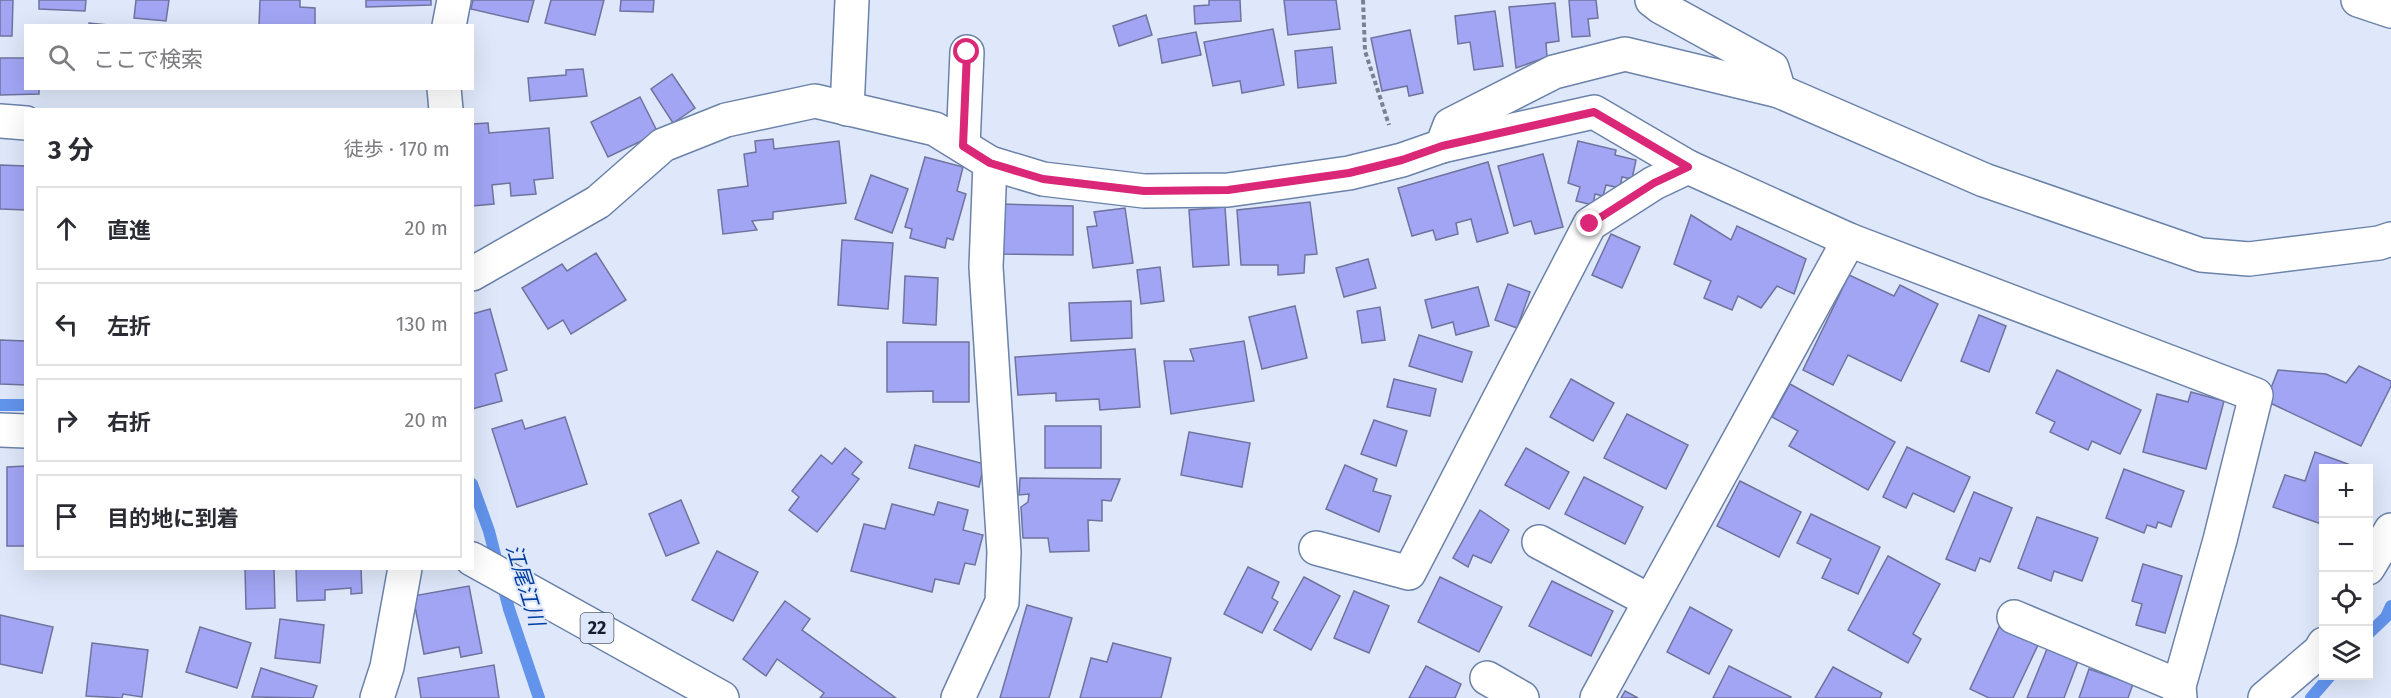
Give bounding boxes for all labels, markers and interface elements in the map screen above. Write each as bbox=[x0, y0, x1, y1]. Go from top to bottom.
search box bbox=[24, 24, 474, 90]
route start bbox=[953, 38, 979, 64]
icon: search bbox=[45, 41, 78, 74]
text: ここで検索 bbox=[93, 46, 203, 73]
text: 3 分 bbox=[48, 135, 94, 166]
text: 徒歩 · 170 m bbox=[344, 137, 450, 161]
route end bbox=[1576, 210, 1602, 236]
icon: ahead bbox=[50, 212, 83, 245]
text: 20 m bbox=[405, 216, 448, 240]
text: 直進 bbox=[107, 217, 151, 244]
icon: left bbox=[50, 308, 83, 341]
text: 130 m bbox=[396, 312, 448, 336]
text: 左折 bbox=[107, 313, 151, 340]
icon: right bbox=[50, 404, 83, 437]
text: 20 m bbox=[405, 408, 448, 432]
text: 右折 bbox=[107, 409, 151, 436]
map controls bbox=[2319, 464, 2373, 680]
button: + bbox=[2319, 464, 2373, 518]
icon: arrive bbox=[50, 500, 83, 533]
text: 目的地に到着 bbox=[107, 505, 239, 532]
button: − bbox=[2319, 518, 2373, 572]
water label: 江尾江川 bbox=[500, 541, 550, 631]
button: locate bbox=[2319, 572, 2373, 626]
road number: 22 bbox=[580, 613, 614, 643]
button: layers bbox=[2319, 626, 2373, 680]

